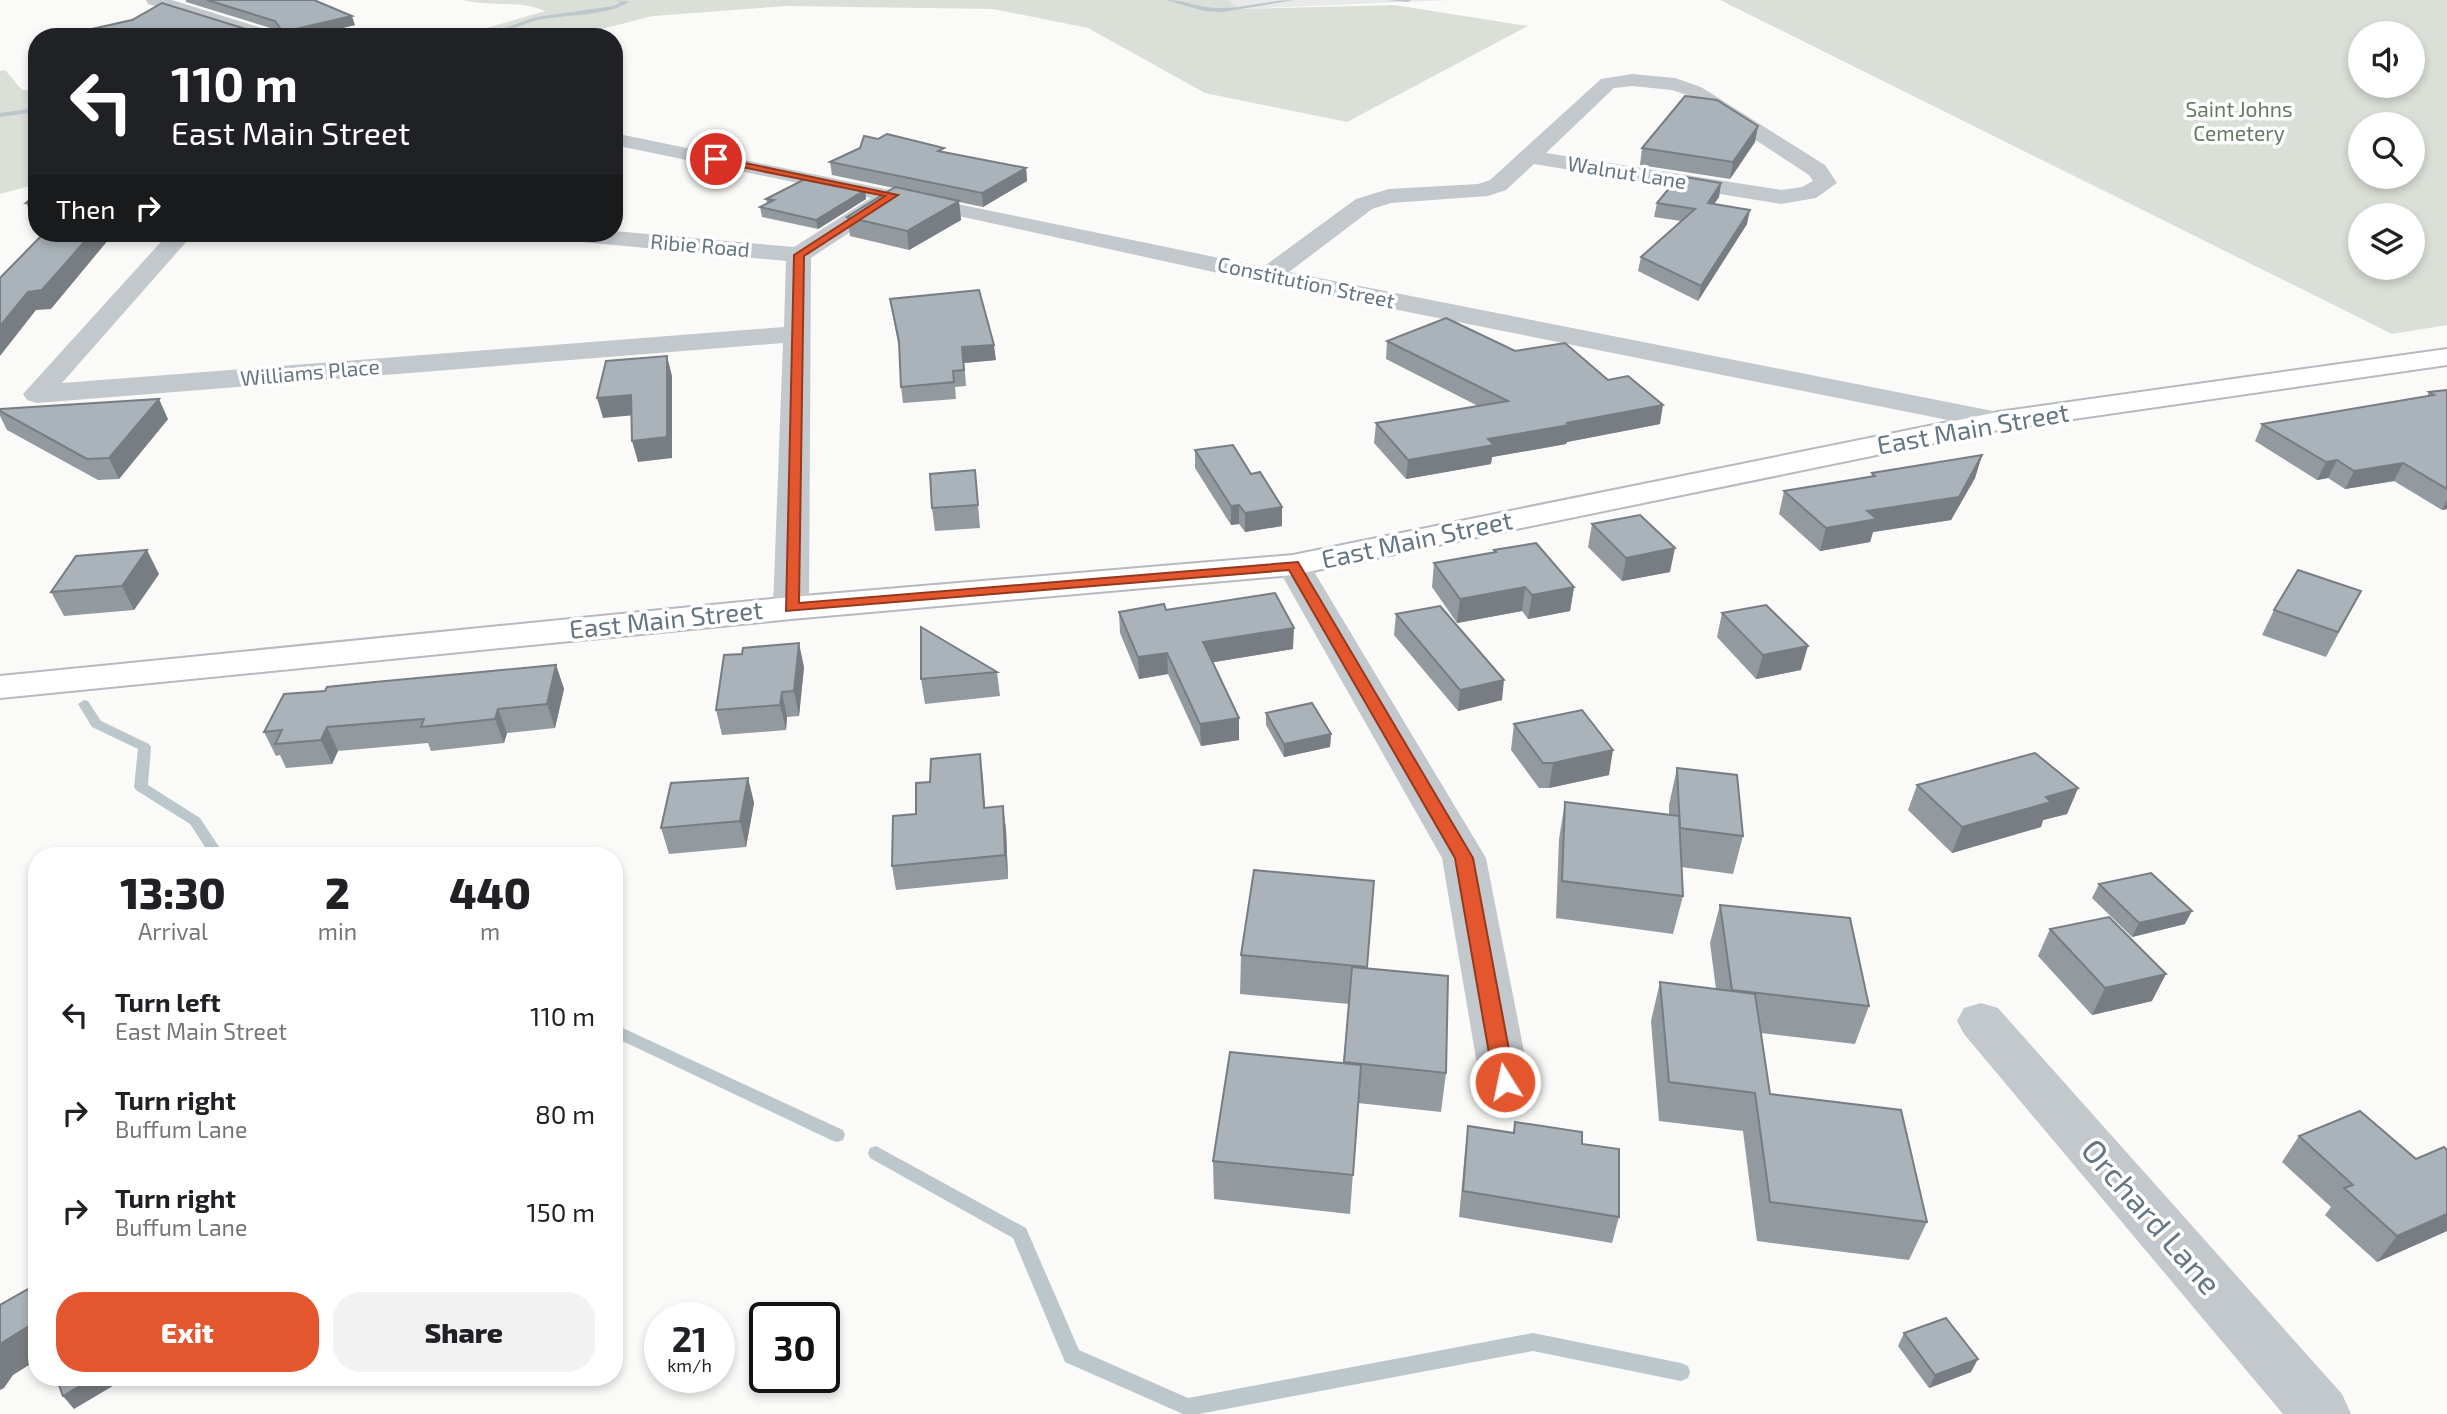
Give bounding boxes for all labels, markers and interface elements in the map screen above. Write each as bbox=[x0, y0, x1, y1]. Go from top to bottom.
map controls bbox=[2348, 21, 2425, 280]
button: sound bbox=[2348, 21, 2425, 98]
text: 110 m bbox=[171, 53, 298, 112]
icon: left bbox=[56, 56, 147, 147]
park label: Saint Johns Cemetery bbox=[2185, 96, 2293, 145]
button: search bbox=[2348, 112, 2425, 189]
text: East Main Street bbox=[171, 113, 410, 151]
pin bbox=[686, 129, 746, 189]
icon: arrive bbox=[697, 140, 735, 178]
street label: Walnut Lane bbox=[1566, 150, 1688, 193]
icon: right bbox=[129, 189, 167, 227]
text: Then bbox=[56, 193, 115, 224]
button: layers bbox=[2348, 203, 2425, 280]
street label: Ribie Road bbox=[649, 228, 751, 261]
street label: Constitution Street bbox=[1216, 251, 1397, 313]
street label: Williams Place bbox=[239, 353, 380, 390]
street label: East Main Street bbox=[1874, 395, 2071, 460]
street label: East Main Street bbox=[1318, 503, 1515, 574]
street label: East Main Street bbox=[568, 593, 764, 644]
text: 13:30 bbox=[120, 867, 226, 917]
text: 2 bbox=[325, 867, 350, 917]
text: 440 bbox=[449, 867, 531, 917]
text: Arrival bbox=[138, 917, 208, 945]
text: min bbox=[318, 917, 357, 945]
text: m bbox=[480, 917, 500, 945]
text: Turn left bbox=[115, 986, 221, 1017]
icon: left bbox=[56, 996, 94, 1034]
text: 110 m bbox=[530, 1000, 595, 1031]
text: East Main Street bbox=[115, 1017, 287, 1045]
position arrow bbox=[1468, 1045, 1542, 1119]
text: Turn right bbox=[115, 1084, 236, 1115]
icon: right bbox=[56, 1094, 94, 1132]
text: 80 m bbox=[535, 1098, 595, 1129]
text: Buffum Lane bbox=[115, 1115, 247, 1143]
street label: Orchard Lane bbox=[2075, 1130, 2230, 1301]
text: Turn right bbox=[115, 1182, 236, 1213]
icon: right bbox=[56, 1192, 94, 1230]
text: 150 m bbox=[526, 1196, 595, 1227]
text: Buffum Lane bbox=[115, 1213, 247, 1241]
button: Exit bbox=[56, 1292, 319, 1372]
button: Share bbox=[333, 1292, 595, 1372]
speed limit sign: 30 bbox=[749, 1302, 840, 1393]
text: 21 bbox=[672, 1317, 707, 1359]
text: km/h bbox=[667, 1354, 712, 1376]

